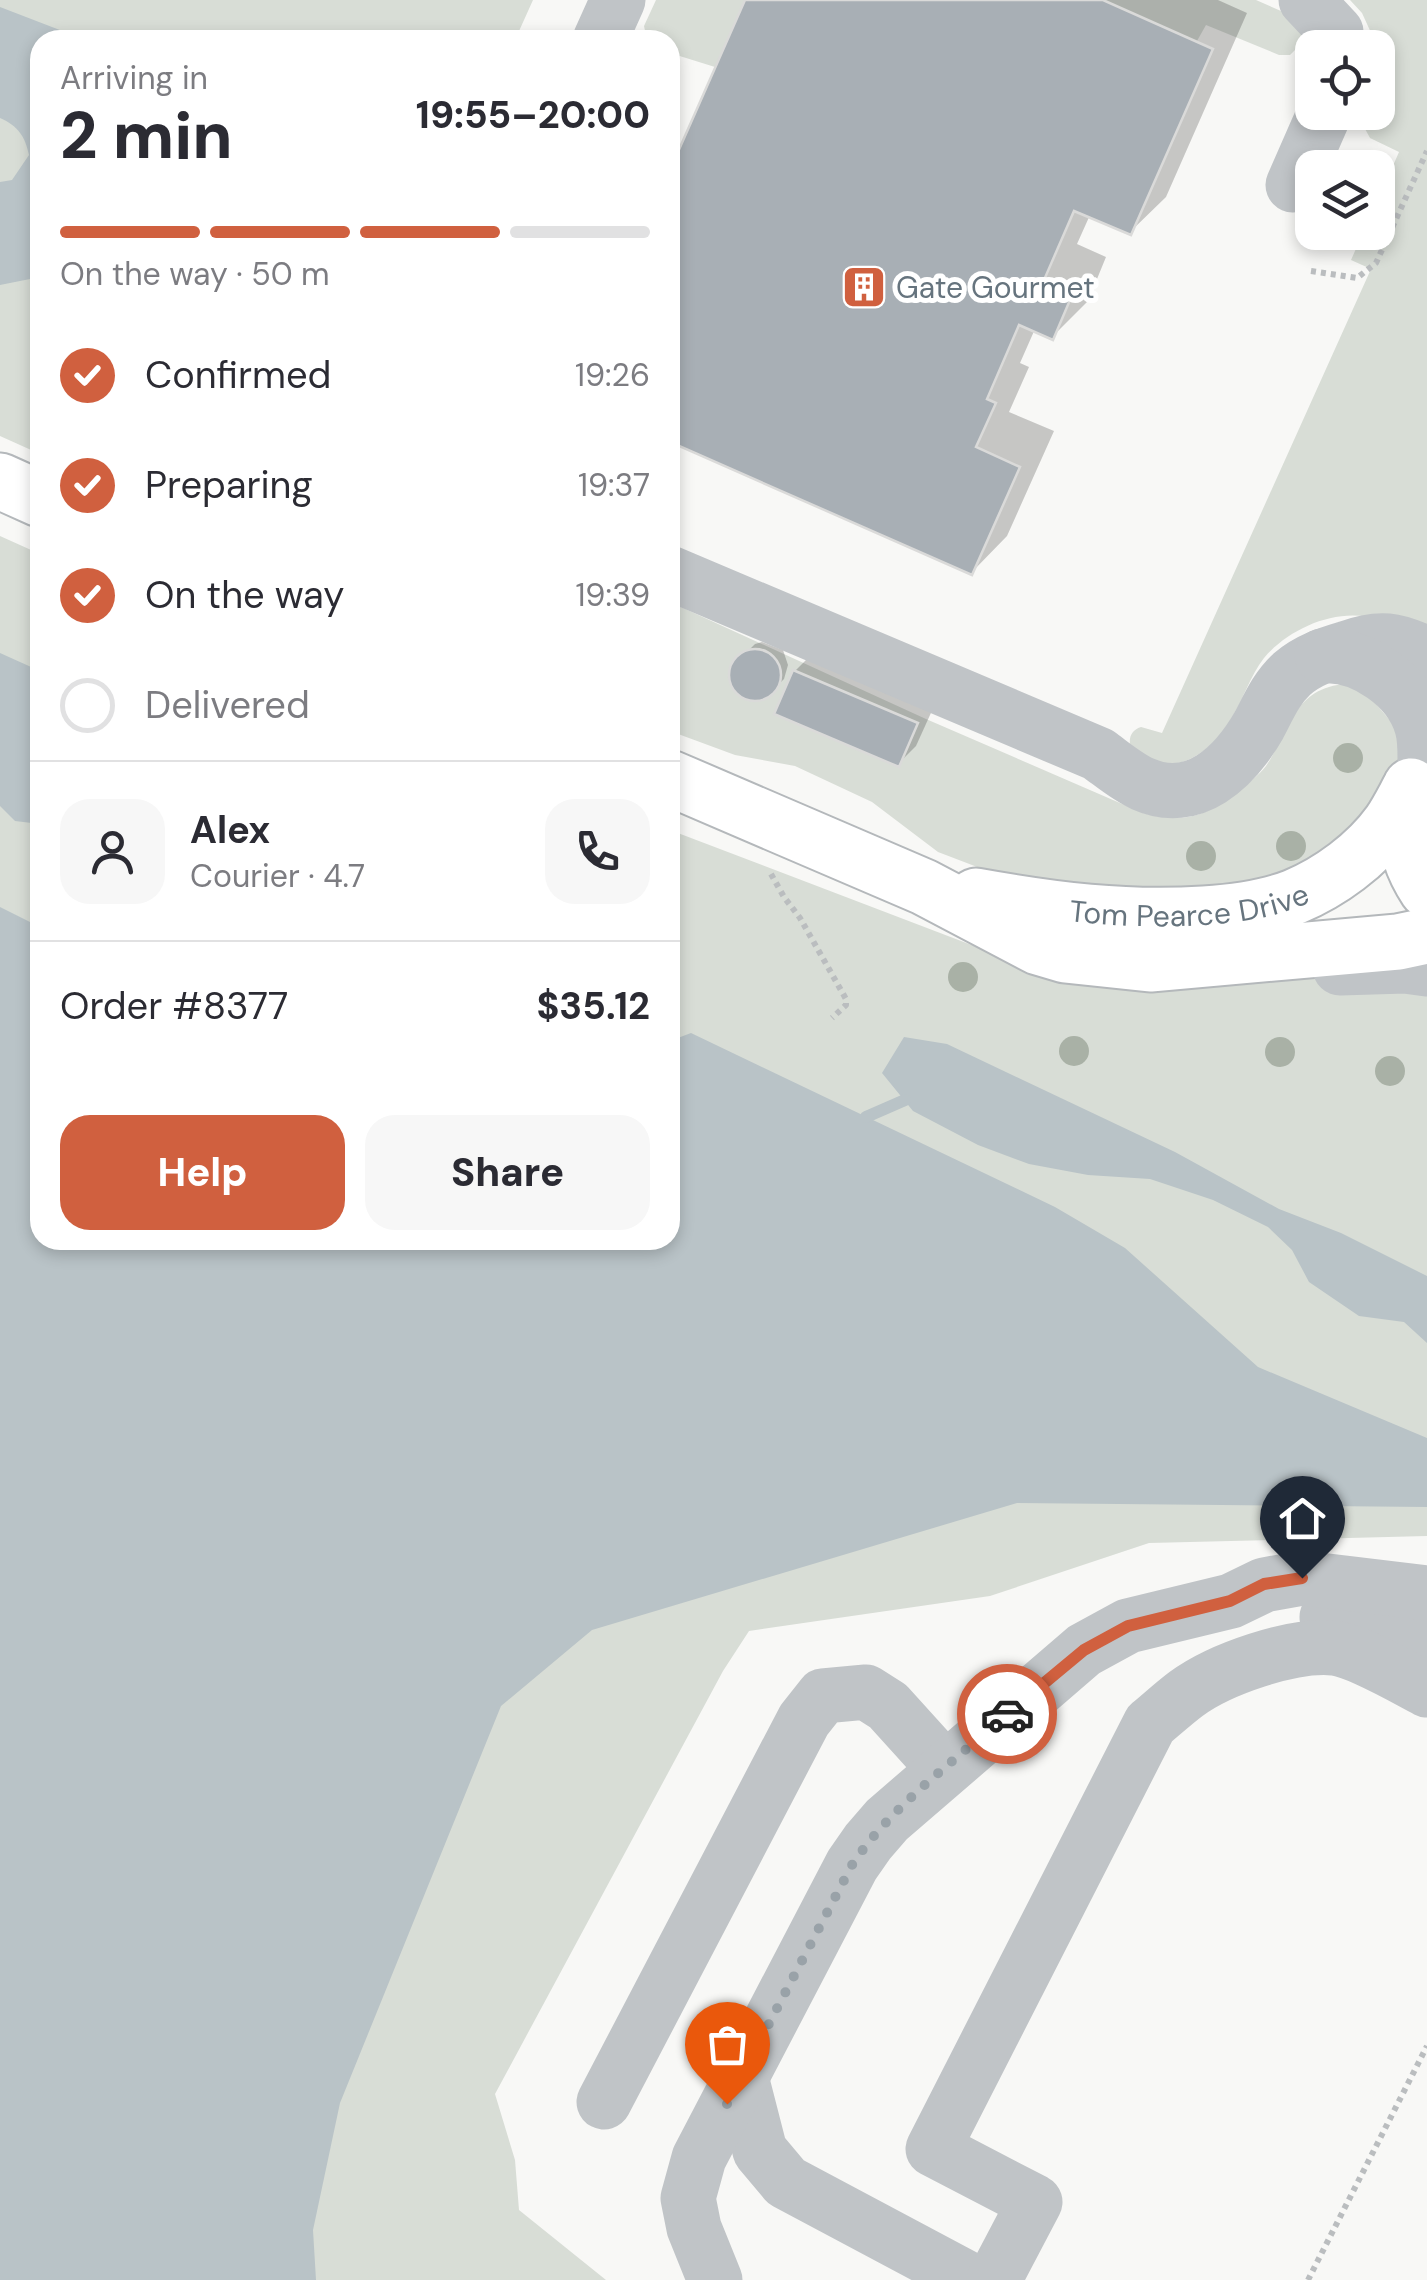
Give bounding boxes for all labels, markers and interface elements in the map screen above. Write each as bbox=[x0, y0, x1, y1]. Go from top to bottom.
map controls bbox=[1295, 30, 1395, 250]
button: locate bbox=[1295, 30, 1395, 130]
text: Arriving in bbox=[60, 57, 208, 99]
text: 19:55–20:00 bbox=[416, 90, 650, 140]
text: 2 min bbox=[60, 94, 233, 178]
button: layers bbox=[1295, 150, 1395, 250]
text: On the way · 50 m bbox=[60, 253, 330, 295]
building icon: Gate Gourmet bbox=[841, 264, 887, 310]
place label: Gate Gourmet bbox=[896, 268, 1095, 307]
icon: check bbox=[60, 348, 115, 403]
text: Confirmed bbox=[145, 350, 331, 400]
text: 19:26 bbox=[575, 354, 650, 396]
icon: check bbox=[60, 458, 115, 513]
text: Preparing bbox=[145, 460, 313, 510]
text: 19:37 bbox=[578, 464, 650, 506]
icon: check bbox=[60, 568, 115, 623]
text: On the way bbox=[145, 570, 344, 620]
text: 19:39 bbox=[575, 574, 650, 616]
text: Delivered bbox=[145, 680, 310, 730]
button: person bbox=[60, 799, 165, 904]
button: phone bbox=[545, 799, 650, 904]
text: Alex bbox=[190, 805, 270, 855]
text: Courier · 4.7 bbox=[190, 855, 365, 897]
street label: Tom Pearce Drive bbox=[1068, 874, 1315, 935]
text: Order #8377 bbox=[60, 981, 288, 1031]
text: $35.12 bbox=[536, 981, 650, 1031]
button: Help bbox=[60, 1115, 345, 1230]
button: Share bbox=[365, 1115, 650, 1230]
pin bbox=[1260, 1476, 1345, 1579]
icon: home bbox=[1275, 1491, 1330, 1546]
courier bbox=[957, 1664, 1057, 1764]
icon: car bbox=[980, 1687, 1035, 1742]
pin bbox=[685, 2002, 770, 2105]
icon: bag bbox=[700, 2017, 755, 2072]

